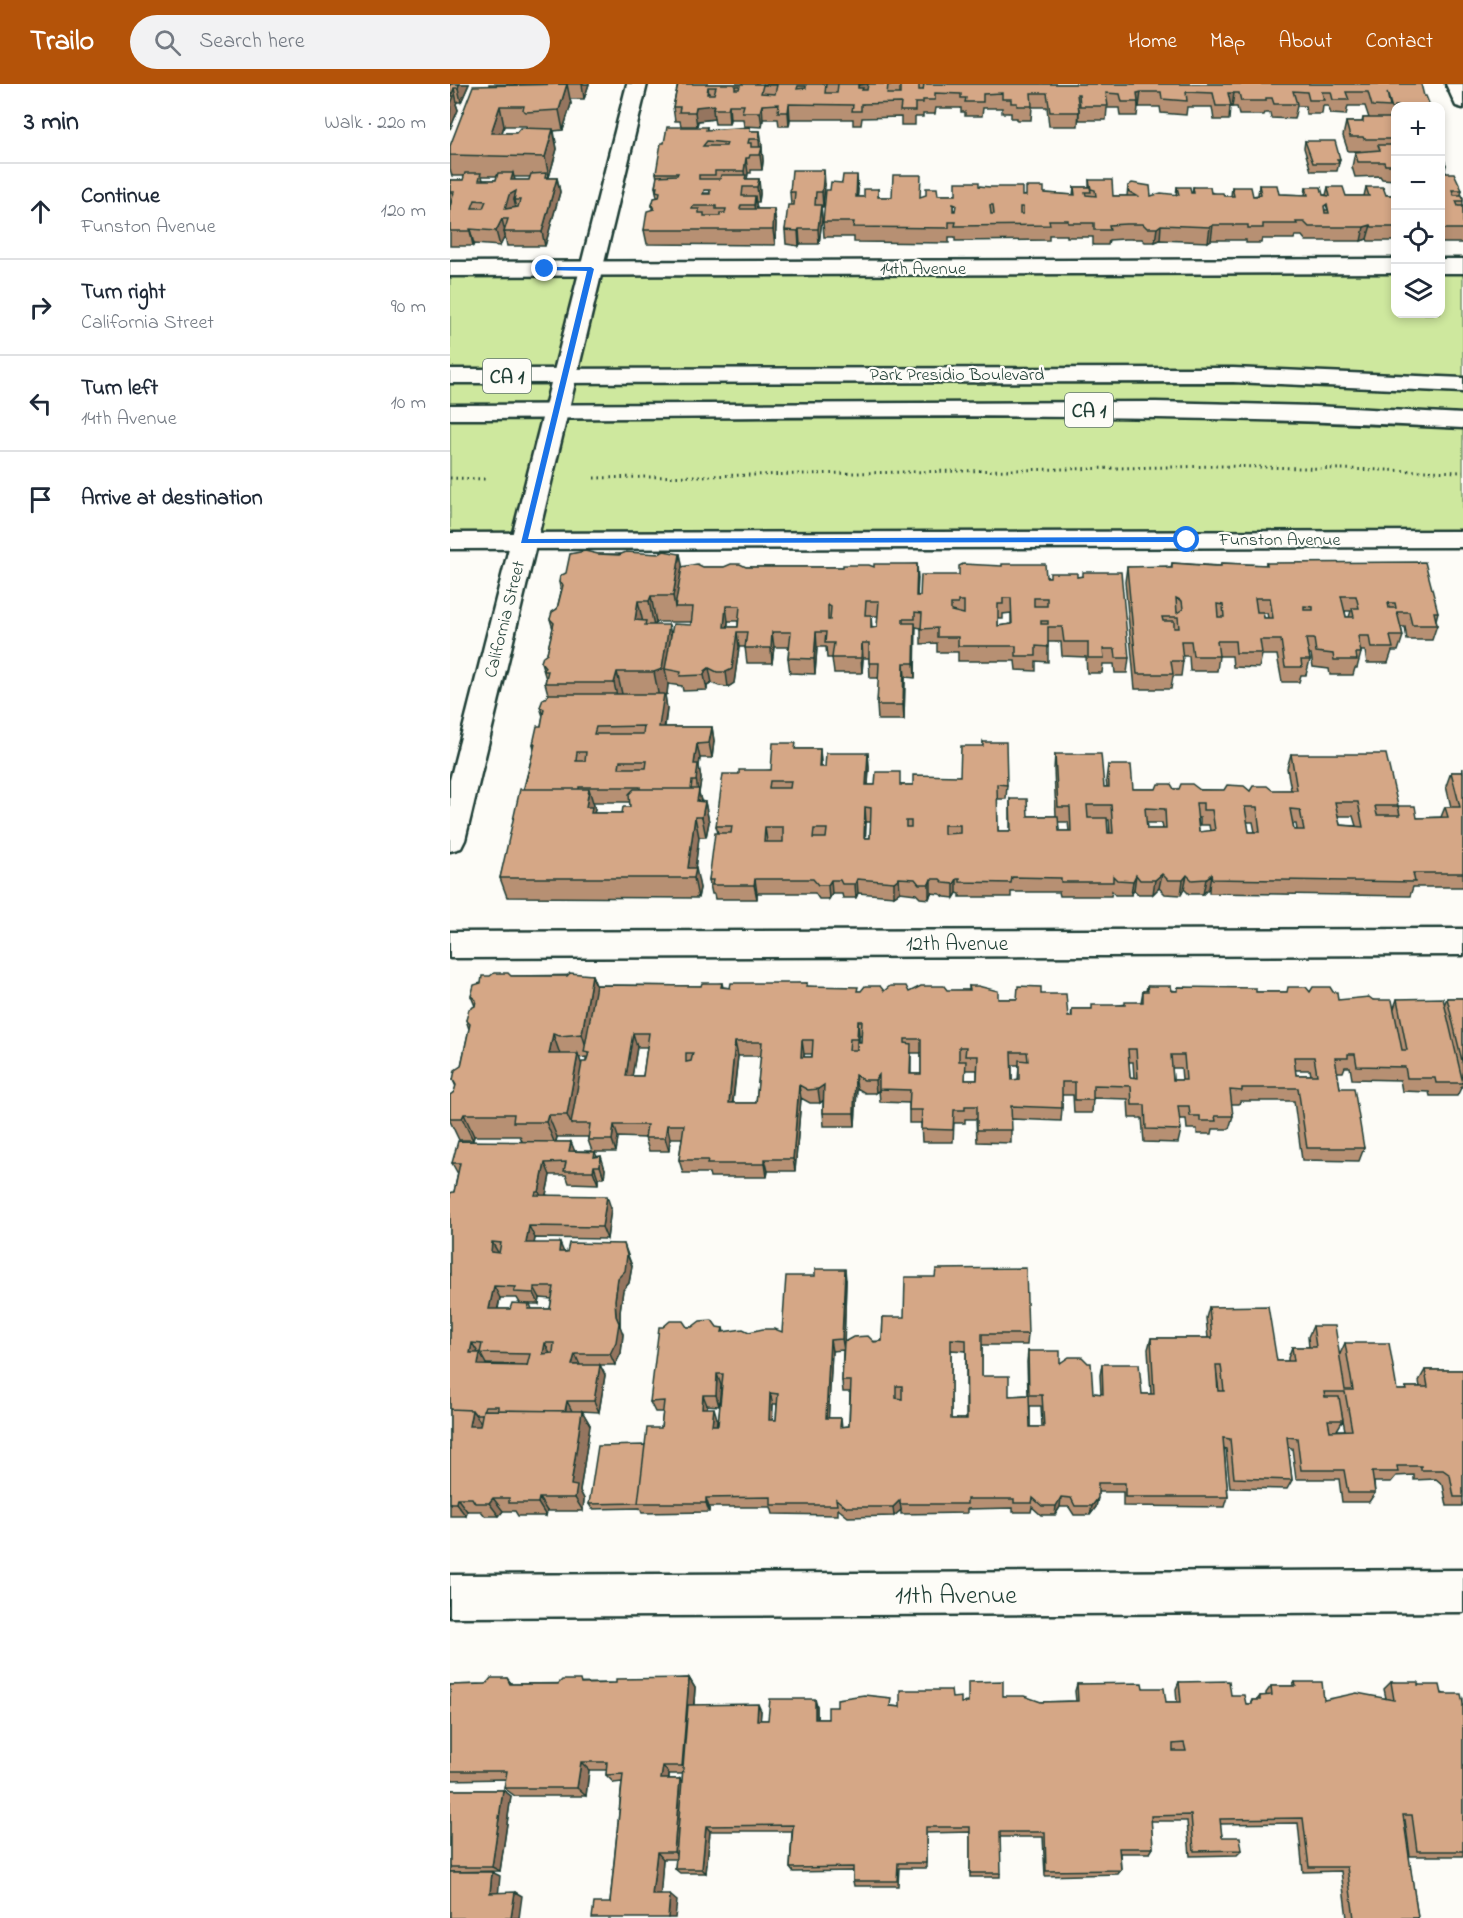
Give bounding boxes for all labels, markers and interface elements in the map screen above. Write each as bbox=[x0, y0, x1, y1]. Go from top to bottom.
search box bbox=[130, 15, 550, 69]
text: Trailo bbox=[30, 22, 94, 63]
icon: search bbox=[151, 26, 184, 59]
text: Search here bbox=[199, 26, 305, 58]
text: Home bbox=[1128, 27, 1177, 57]
text: Map bbox=[1210, 27, 1245, 57]
text: About bbox=[1278, 27, 1332, 57]
text: Contact bbox=[1365, 27, 1433, 57]
map controls bbox=[1391, 102, 1445, 318]
button: + bbox=[1391, 102, 1445, 156]
text: 3 min bbox=[24, 104, 79, 142]
text: Walk · 220 m bbox=[324, 109, 426, 138]
button: − bbox=[1391, 156, 1445, 210]
text: Continue bbox=[81, 181, 160, 213]
icon: ahead bbox=[24, 195, 57, 228]
text: 120 m bbox=[381, 197, 426, 226]
button: locate bbox=[1391, 210, 1445, 264]
text: Funston Avenue bbox=[81, 213, 216, 242]
route end bbox=[531, 255, 557, 281]
street label: 14th Avenue bbox=[880, 257, 967, 283]
button: layers bbox=[1391, 264, 1445, 318]
text: Turn right bbox=[81, 277, 166, 309]
icon: right bbox=[24, 291, 57, 324]
text: 90 m bbox=[391, 293, 426, 322]
text: California Street bbox=[81, 309, 214, 338]
road number: CA 1 bbox=[483, 359, 531, 393]
street label: Park Presidio Boulevard bbox=[870, 363, 1044, 389]
text: Turn left bbox=[81, 373, 158, 405]
icon: left bbox=[24, 387, 57, 420]
text: 10 m bbox=[390, 389, 426, 418]
road number: CA 1 bbox=[1065, 393, 1113, 427]
text: 14th Avenue bbox=[81, 405, 177, 434]
icon: arrive bbox=[24, 483, 57, 516]
text: Arrive at destination bbox=[81, 483, 263, 515]
route start bbox=[1173, 526, 1199, 552]
street label: Funston Avenue bbox=[1218, 528, 1342, 554]
street label: California Street bbox=[479, 558, 533, 681]
street label: 12th Avenue bbox=[906, 930, 1009, 960]
street label: 11th Avenue bbox=[895, 1578, 1017, 1616]

